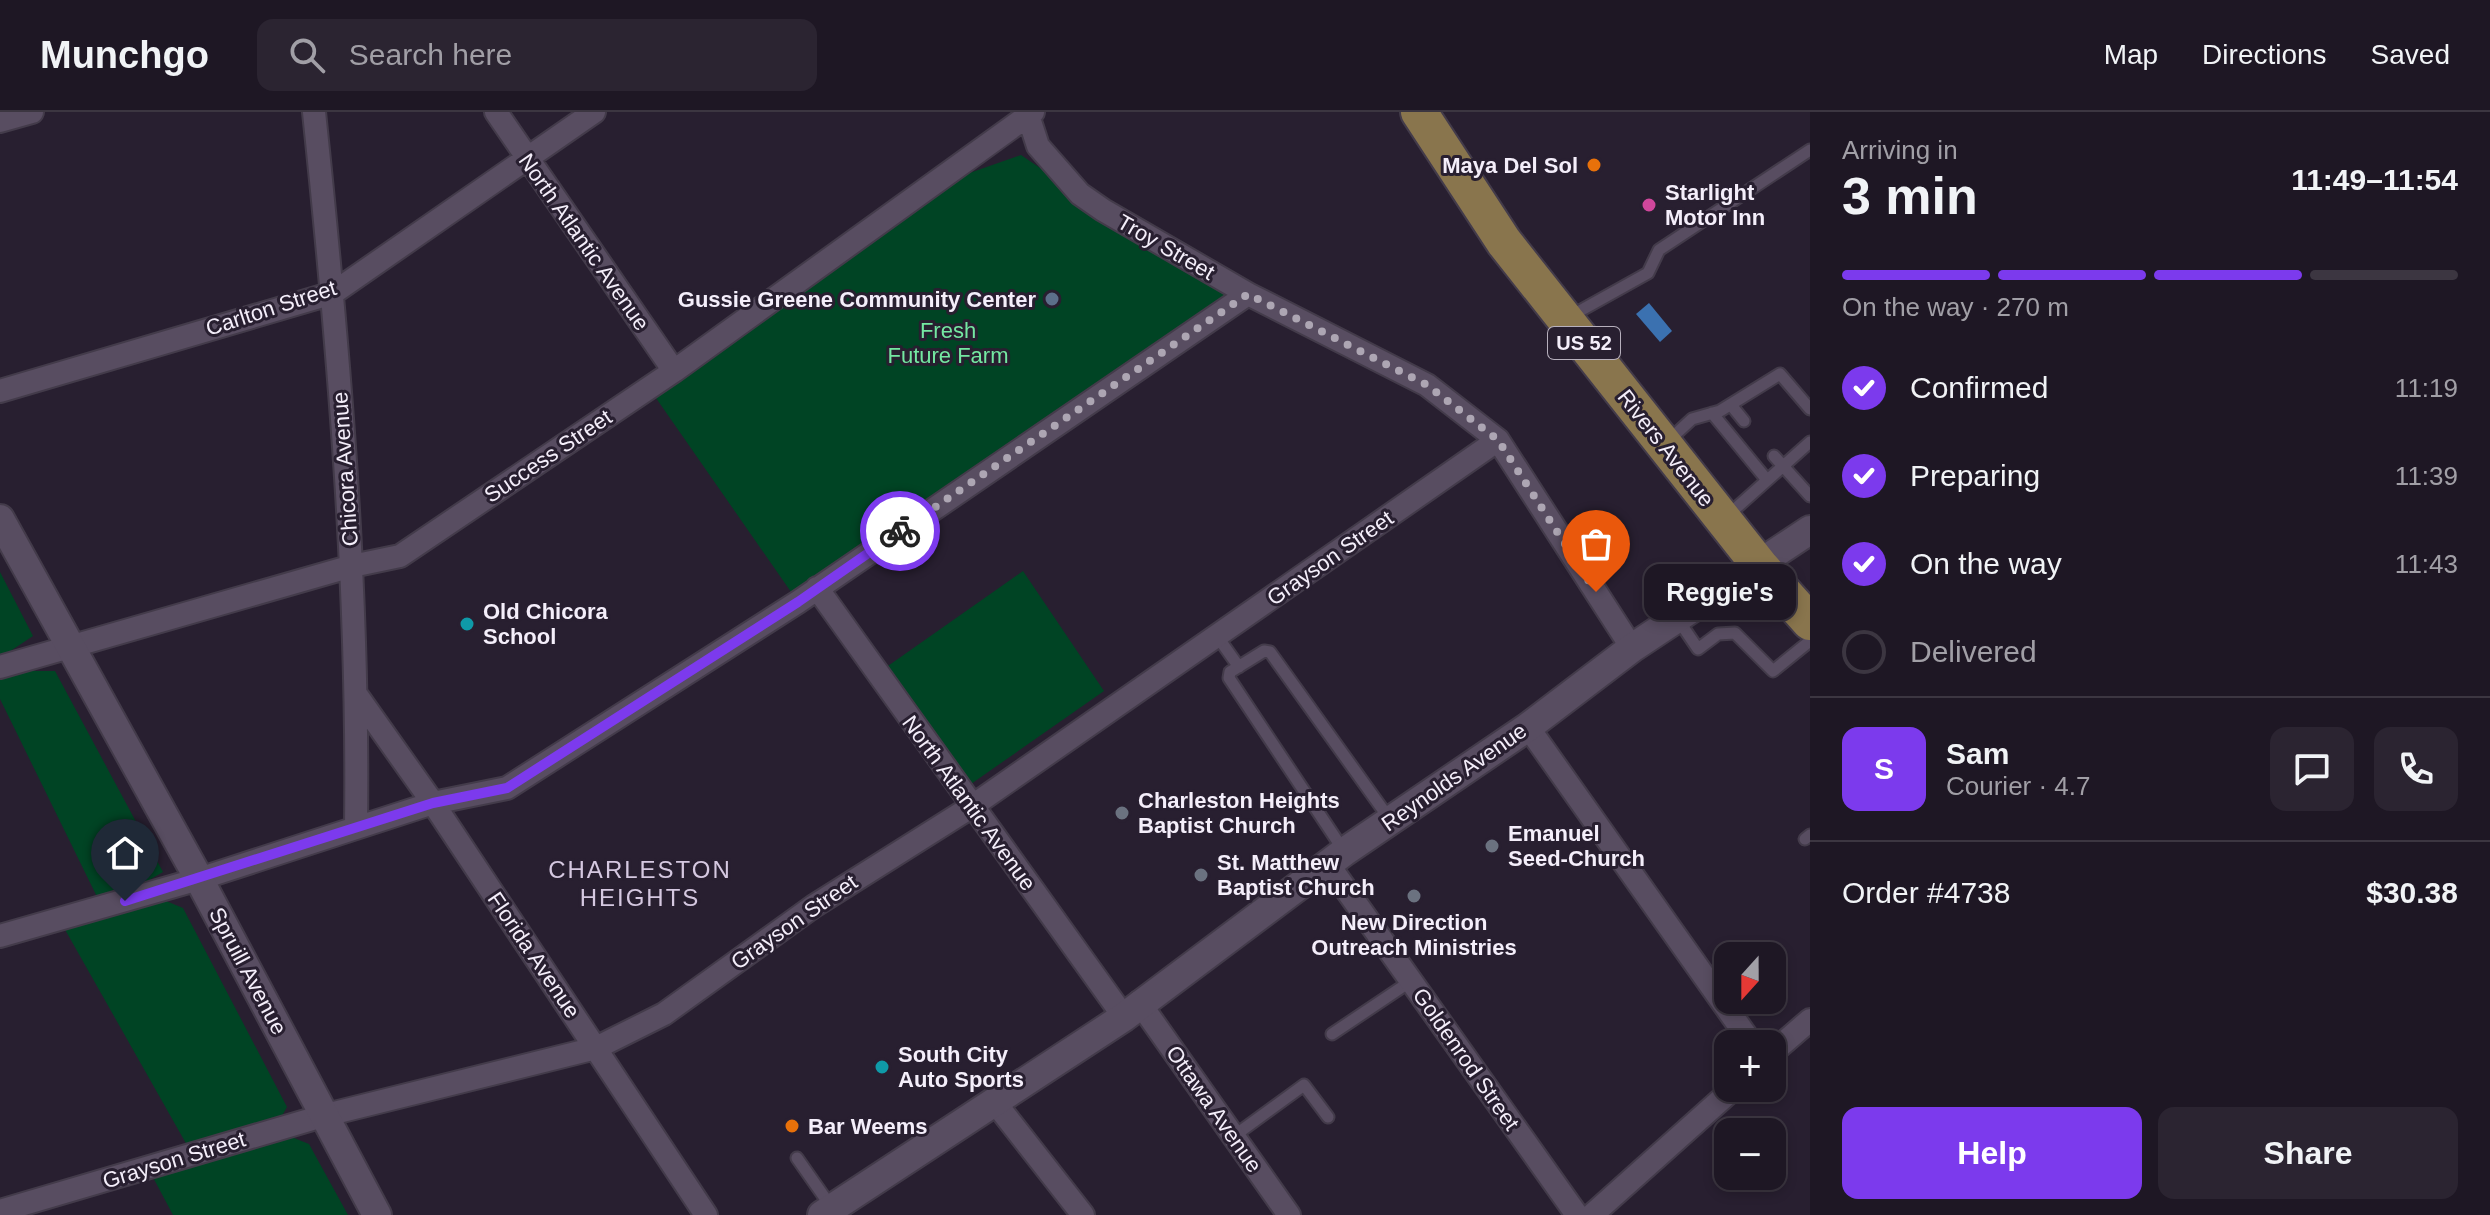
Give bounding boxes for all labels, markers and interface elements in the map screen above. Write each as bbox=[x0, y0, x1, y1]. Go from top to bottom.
search box bbox=[257, 19, 817, 91]
icon: search bbox=[285, 33, 329, 77]
text: Munchgo bbox=[40, 34, 209, 76]
text: Search here bbox=[349, 38, 512, 71]
text: Map bbox=[2104, 39, 2158, 70]
text: Directions bbox=[2202, 39, 2327, 70]
text: Saved bbox=[2371, 39, 2450, 70]
text: Arriving in bbox=[1842, 135, 1958, 165]
street label: North Atlantic Avenue bbox=[514, 149, 654, 335]
place label: Maya Del Sol bbox=[1442, 153, 1578, 178]
marker: Maya Del Sol bbox=[1585, 156, 1603, 174]
text: 11:49–11:54 bbox=[2291, 163, 2458, 196]
text: 3 min bbox=[1842, 167, 1978, 225]
place label: Starlight Motor Inn bbox=[1665, 180, 1765, 230]
marker: Starlight Motor Inn bbox=[1640, 196, 1658, 214]
street label: Troy Street bbox=[1113, 209, 1219, 285]
street label: Carlton Street bbox=[203, 275, 339, 341]
place label: Gussie Greene Community Center bbox=[678, 287, 1036, 312]
marker: Gussie Greene Community Center bbox=[1043, 290, 1061, 308]
text: On the way · 270 m bbox=[1842, 292, 2069, 322]
park label: Fresh Future Farm bbox=[887, 318, 1009, 368]
road number: US 52 bbox=[1548, 327, 1620, 359]
icon: check bbox=[1842, 366, 1886, 410]
text: Confirmed bbox=[1910, 371, 2048, 404]
text: 11:19 bbox=[2395, 373, 2458, 403]
street label: Rivers Avenue bbox=[1613, 385, 1719, 511]
street label: Chicora Avenue bbox=[327, 391, 363, 547]
street label: Success Street bbox=[480, 404, 616, 508]
icon: check bbox=[1842, 454, 1886, 498]
text: Preparing bbox=[1910, 459, 2040, 492]
text: 11:39 bbox=[2395, 461, 2458, 491]
courier bbox=[860, 491, 940, 571]
street label: Grayson Street bbox=[1262, 505, 1398, 611]
icon: bike bbox=[878, 509, 922, 553]
pin bbox=[1562, 510, 1630, 592]
icon: bag bbox=[1574, 522, 1618, 566]
icon: check bbox=[1842, 542, 1886, 586]
text: On the way bbox=[1910, 547, 2062, 580]
text: 11:43 bbox=[2395, 549, 2458, 579]
callout: Reggie's bbox=[1644, 564, 1796, 620]
text: Reggie's bbox=[1666, 577, 1774, 607]
place label: Old Chicora School bbox=[483, 599, 608, 649]
marker: Old Chicora School bbox=[458, 615, 476, 633]
text: Delivered bbox=[1910, 635, 2037, 668]
street label: North Atlantic Avenue bbox=[897, 711, 1041, 895]
street label: Reynolds Avenue bbox=[1377, 718, 1531, 836]
button: chat bbox=[2270, 727, 2354, 811]
button: phone bbox=[2374, 727, 2458, 811]
text: Sam bbox=[1946, 737, 2009, 770]
text: S bbox=[1874, 752, 1894, 785]
text: Courier · 4.7 bbox=[1946, 771, 2091, 801]
place label: Charleston Heights Baptist Church bbox=[1138, 788, 1340, 838]
marker: Charleston Heights Baptist Church bbox=[1113, 804, 1131, 822]
pin bbox=[91, 819, 159, 901]
place label: Emanuel Seed-Church bbox=[1508, 821, 1645, 871]
icon: home bbox=[103, 831, 147, 875]
marker: Emanuel Seed-Church bbox=[1483, 837, 1501, 855]
place label: St. Matthew Baptist Church bbox=[1217, 850, 1375, 900]
district label: CHARLESTON HEIGHTS bbox=[548, 856, 732, 911]
marker: St. Matthew Baptist Church bbox=[1192, 866, 1210, 884]
street label: Grayson Street bbox=[726, 869, 862, 975]
text: Order #4738 bbox=[1842, 876, 2010, 909]
text: $30.38 bbox=[2366, 876, 2458, 909]
street label: Florida Avenue bbox=[483, 887, 585, 1023]
marker: New Direction Outreach Ministries bbox=[1405, 887, 1423, 905]
street label: Spruill Avenue bbox=[204, 903, 292, 1039]
place label: New Direction Outreach Ministries bbox=[1311, 910, 1517, 960]
north arrow bbox=[1714, 942, 1786, 1014]
map controls bbox=[1714, 942, 1786, 1190]
street label: Goldenrod Street bbox=[1408, 983, 1524, 1135]
button: + bbox=[1714, 1030, 1786, 1102]
street label: Ottawa Avenue bbox=[1161, 1041, 1267, 1177]
place label: South City Auto Sports bbox=[898, 1042, 1024, 1092]
marker: South City Auto Sports bbox=[873, 1058, 891, 1076]
button: Help bbox=[1842, 1107, 2142, 1199]
button: Share bbox=[2158, 1107, 2458, 1199]
place label: Bar Weems bbox=[808, 1114, 927, 1139]
marker: Bar Weems bbox=[783, 1117, 801, 1135]
button: − bbox=[1714, 1118, 1786, 1190]
street label: Grayson Street bbox=[100, 1126, 248, 1194]

